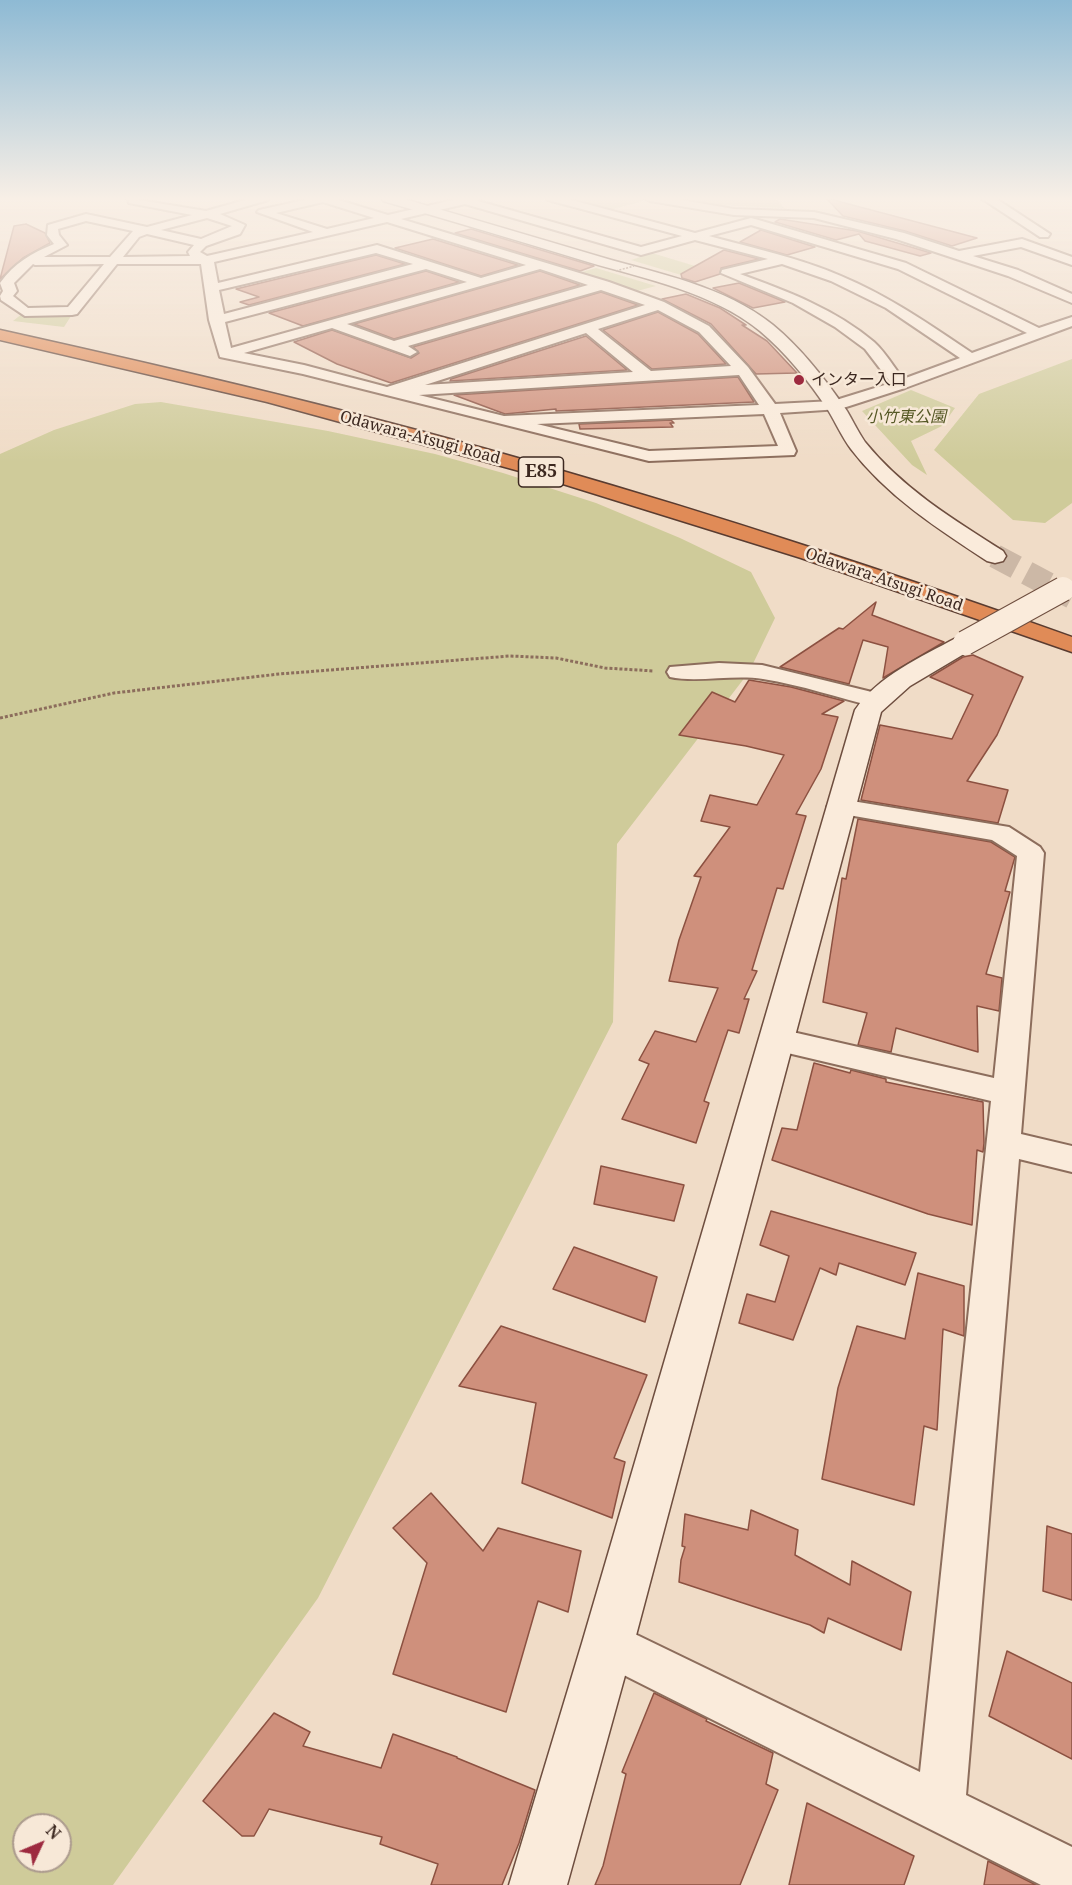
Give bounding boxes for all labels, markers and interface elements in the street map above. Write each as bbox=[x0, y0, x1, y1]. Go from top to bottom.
place label: インター入口 bbox=[811, 370, 907, 390]
marker: インター入口 bbox=[792, 373, 806, 387]
street label: Odawara-Atsugi Road bbox=[338, 407, 502, 469]
park label: 小竹東公園 bbox=[866, 407, 946, 427]
road number: E85 bbox=[518, 457, 564, 487]
street label: Odawara-Atsugi Road bbox=[803, 544, 965, 616]
north arrow bbox=[12, 1813, 72, 1873]
text: N bbox=[41, 1820, 66, 1844]

